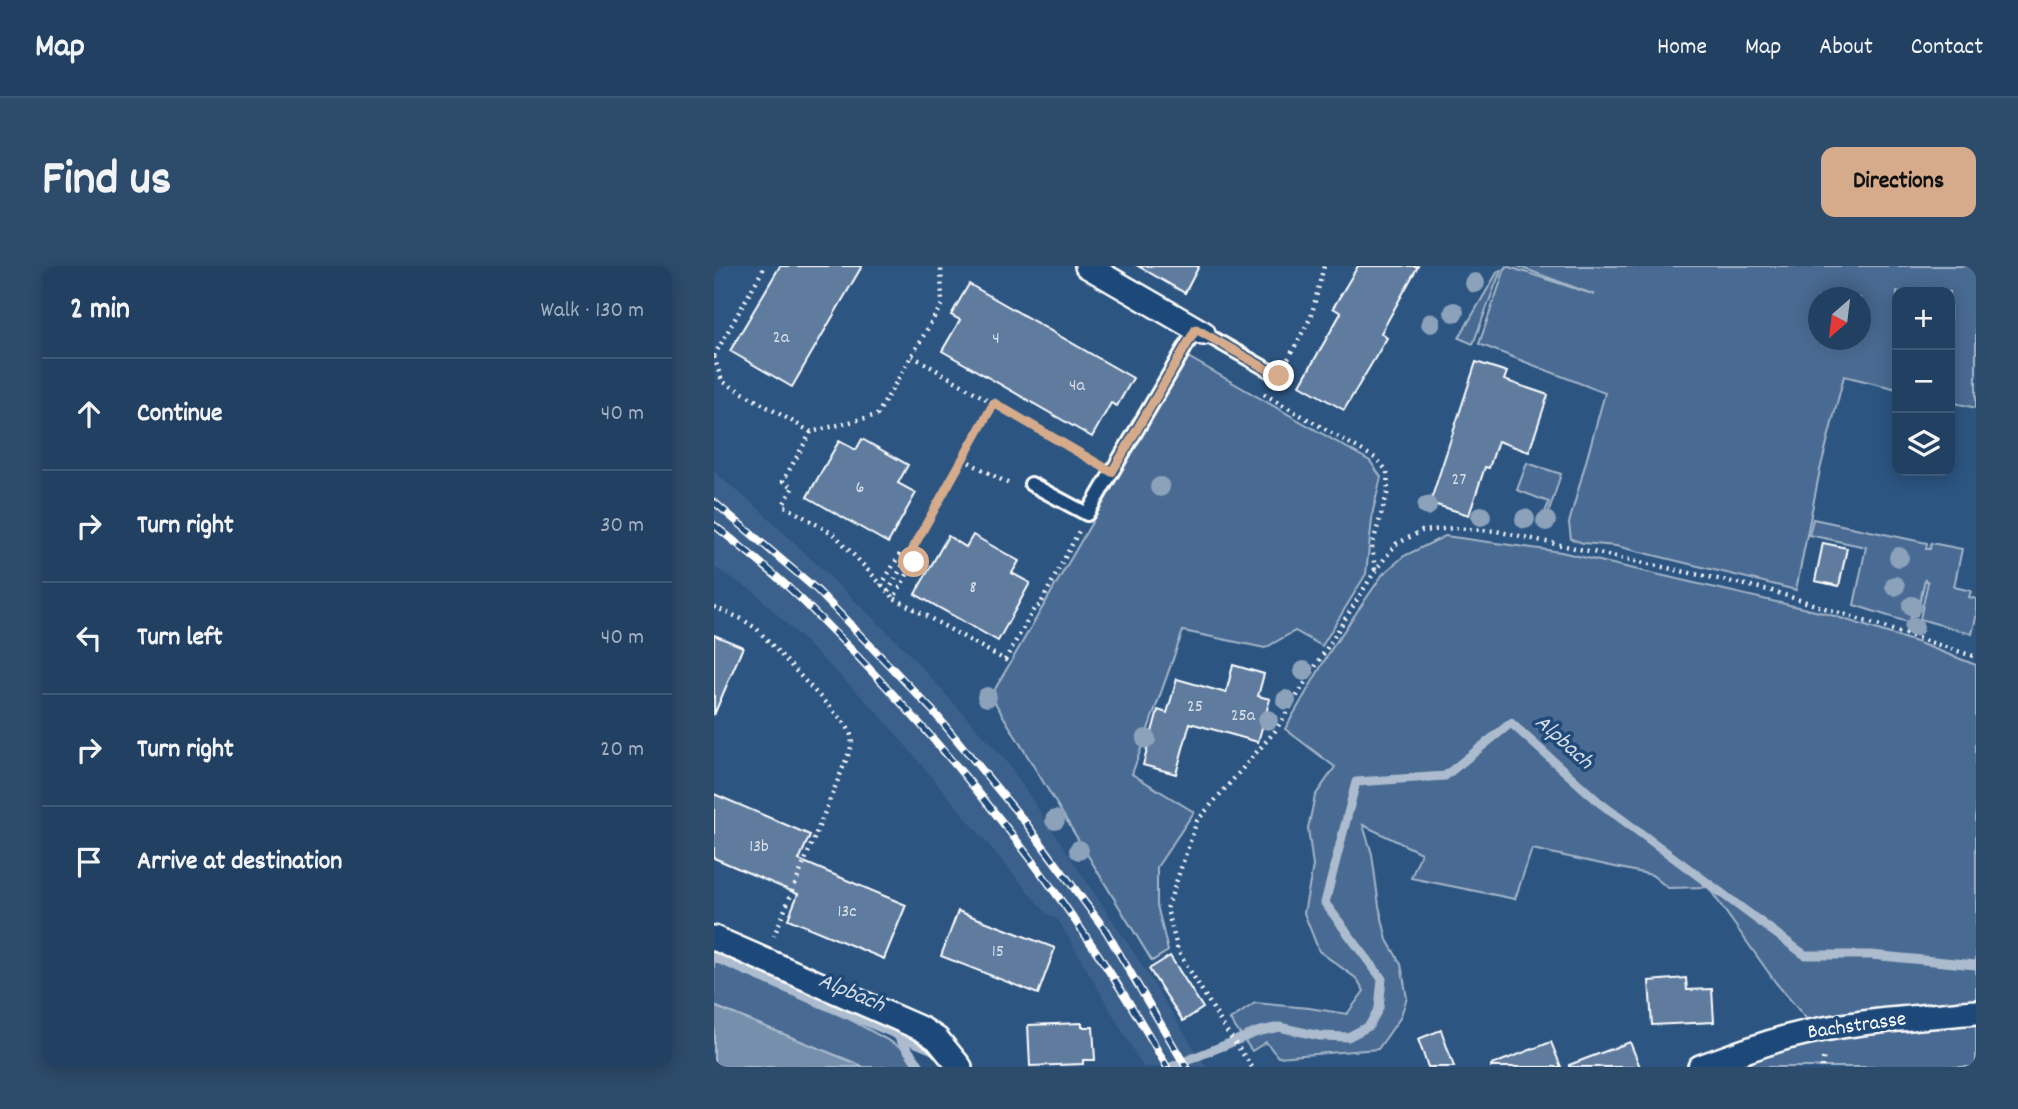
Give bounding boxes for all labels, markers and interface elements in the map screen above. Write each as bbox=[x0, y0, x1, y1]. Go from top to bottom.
text: Map bbox=[35, 25, 85, 72]
text: Home bbox=[1657, 31, 1707, 65]
text: Map bbox=[1745, 31, 1781, 65]
text: About bbox=[1819, 31, 1873, 65]
text: Contact bbox=[1911, 31, 1983, 65]
text: Find us bbox=[42, 147, 171, 217]
button: Directions bbox=[1821, 147, 1976, 217]
north arrow bbox=[1808, 287, 1871, 350]
map controls bbox=[1892, 287, 1955, 476]
button: + bbox=[1892, 287, 1955, 350]
text: 2 min bbox=[70, 290, 130, 333]
text: Walk · 130 m bbox=[540, 295, 644, 328]
house number: 2a bbox=[773, 326, 790, 351]
house number: 4 bbox=[992, 327, 1000, 352]
button: − bbox=[1892, 350, 1955, 413]
route end bbox=[1263, 360, 1294, 391]
house number: 4a bbox=[1069, 374, 1086, 399]
icon: ahead bbox=[70, 395, 108, 433]
text: Continue bbox=[137, 396, 222, 433]
text: 40 m bbox=[601, 398, 644, 431]
button: layers bbox=[1892, 413, 1955, 476]
house number: 27 bbox=[1452, 468, 1466, 493]
house number: 6 bbox=[856, 476, 864, 501]
icon: right bbox=[70, 507, 108, 545]
text: Turn right bbox=[137, 508, 234, 545]
text: 30 m bbox=[600, 510, 644, 543]
route start bbox=[898, 546, 929, 577]
house number: 8 bbox=[969, 576, 977, 601]
icon: left bbox=[70, 619, 108, 657]
text: Turn left bbox=[137, 620, 223, 657]
text: 40 m bbox=[601, 622, 644, 655]
house number: 25 bbox=[1187, 695, 1203, 720]
house number: 25a bbox=[1231, 704, 1256, 729]
water label: Alpbach bbox=[1526, 708, 1601, 779]
icon: right bbox=[70, 731, 108, 769]
text: Turn right bbox=[137, 732, 234, 769]
text: 20 m bbox=[600, 734, 644, 767]
house number: 13b bbox=[749, 835, 769, 860]
icon: arrive bbox=[70, 843, 108, 881]
text: Arrive at destination bbox=[137, 844, 342, 881]
house number: 13c bbox=[837, 900, 857, 925]
house number: 15 bbox=[992, 940, 1004, 965]
water label: Alpbach bbox=[813, 965, 891, 1023]
street label: Bachstrasse bbox=[1806, 1005, 1908, 1049]

